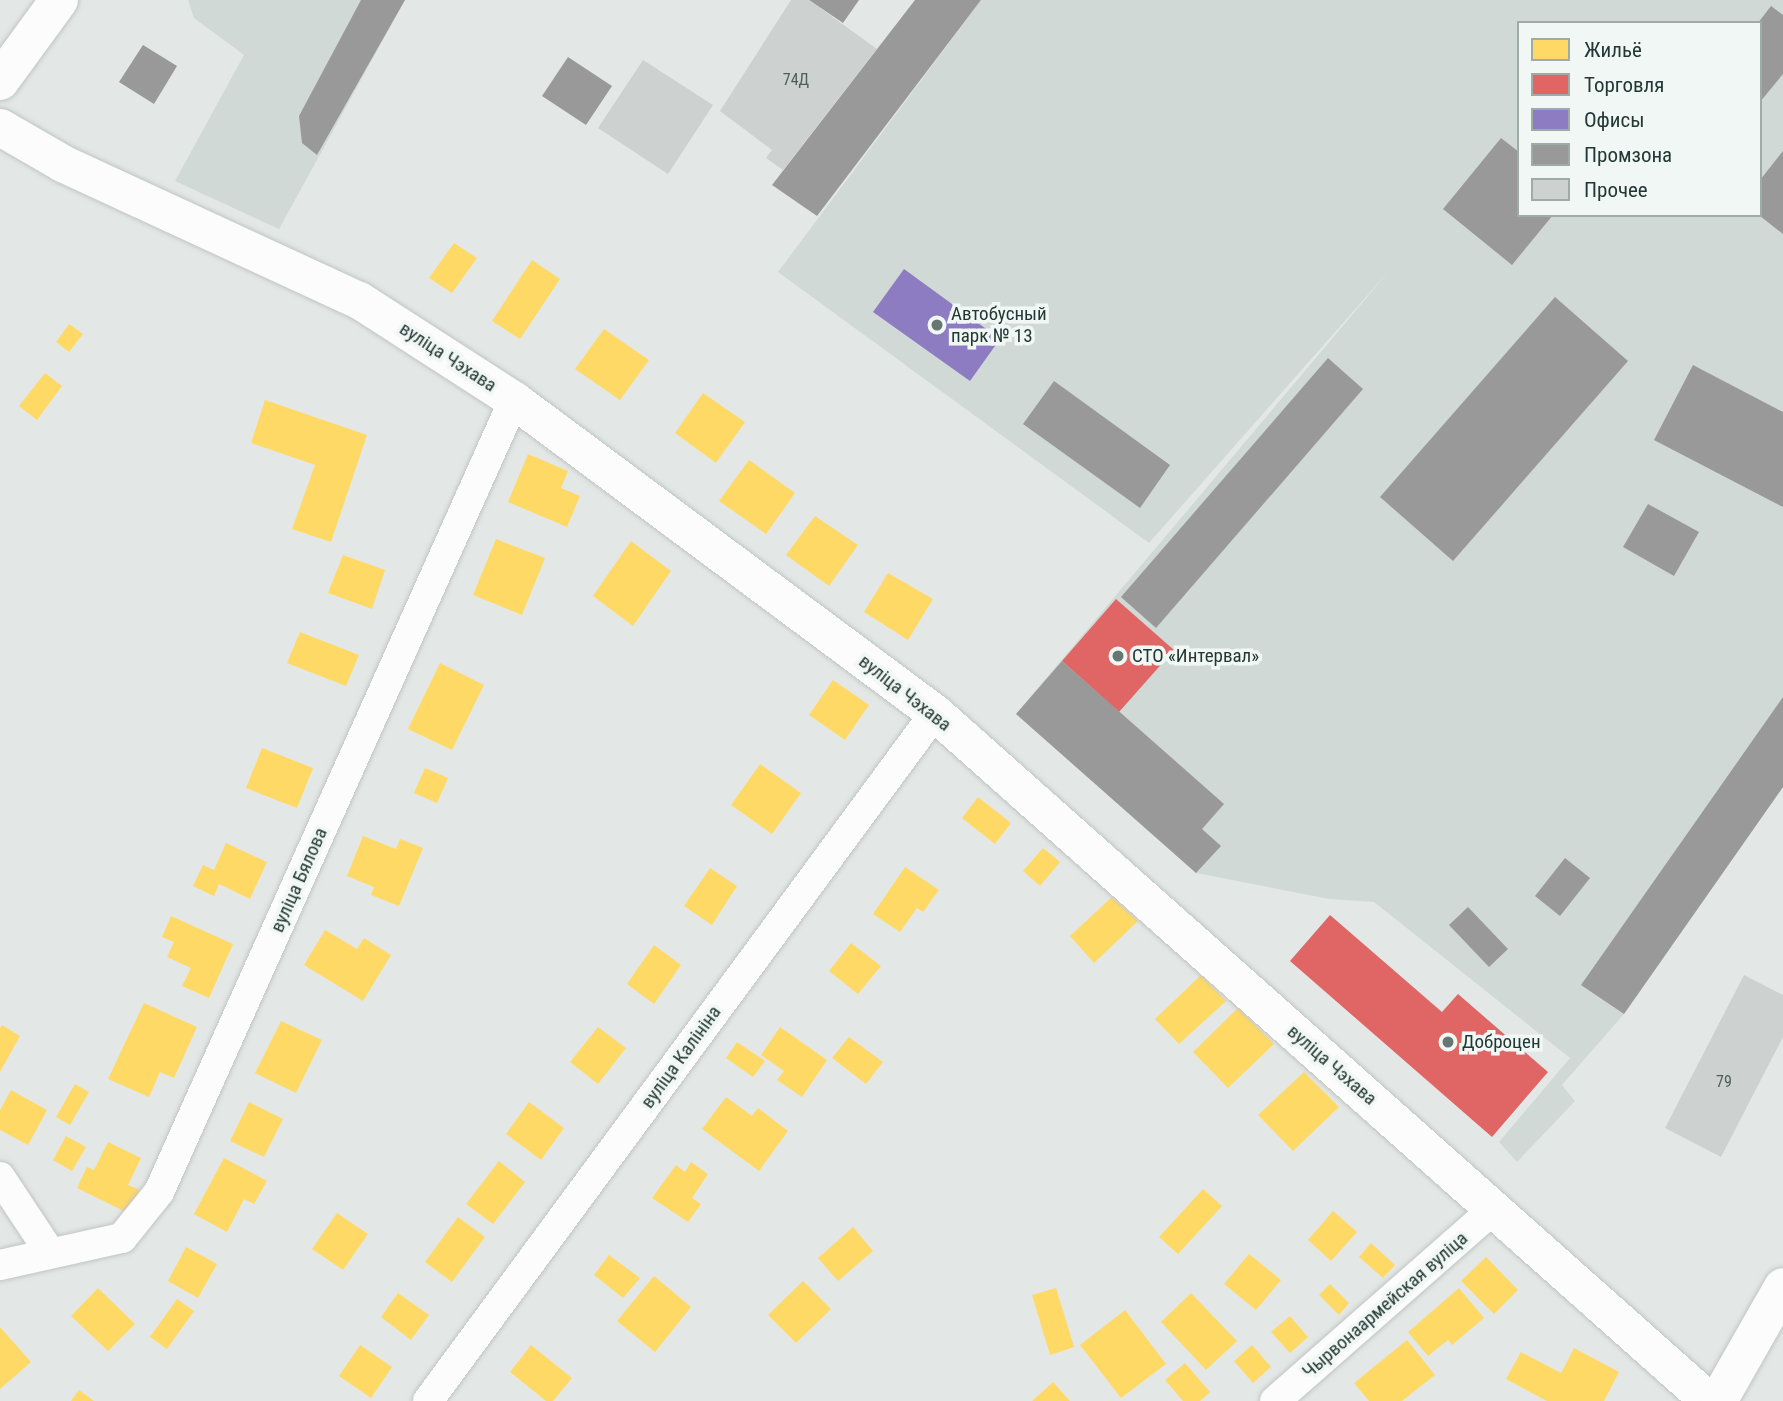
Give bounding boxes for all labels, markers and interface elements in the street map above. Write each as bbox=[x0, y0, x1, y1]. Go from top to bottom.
legend bbox=[1517, 21, 1762, 217]
text: Жильё bbox=[1584, 38, 1642, 62]
house number: 74Д bbox=[783, 70, 809, 90]
text: Торговля bbox=[1584, 73, 1664, 97]
text: Офисы bbox=[1584, 108, 1645, 132]
text: Промзона bbox=[1584, 143, 1672, 167]
text: Прочее bbox=[1584, 178, 1648, 202]
place label: Автобусный парк № 13 bbox=[951, 303, 1047, 347]
street label: вуліца Чэхава bbox=[395, 317, 501, 397]
marker: Автобусный парк № 13 bbox=[929, 317, 945, 333]
place label: СТО «Интервал» bbox=[1132, 645, 1259, 667]
marker: СТО «Интервал» bbox=[1110, 648, 1126, 664]
street label: вуліца Чэхава bbox=[854, 650, 956, 736]
street label: вуліца Бялова bbox=[266, 824, 332, 936]
street label: вуліца Калініна bbox=[636, 1001, 726, 1113]
street label: вуліца Чэхава bbox=[1283, 1020, 1381, 1110]
place label: Доброцен bbox=[1462, 1031, 1541, 1053]
marker: Доброцен bbox=[1440, 1034, 1456, 1050]
house number: 79 bbox=[1716, 1072, 1732, 1092]
street label: Чырвонаармейская вуліца bbox=[1298, 1227, 1472, 1383]

